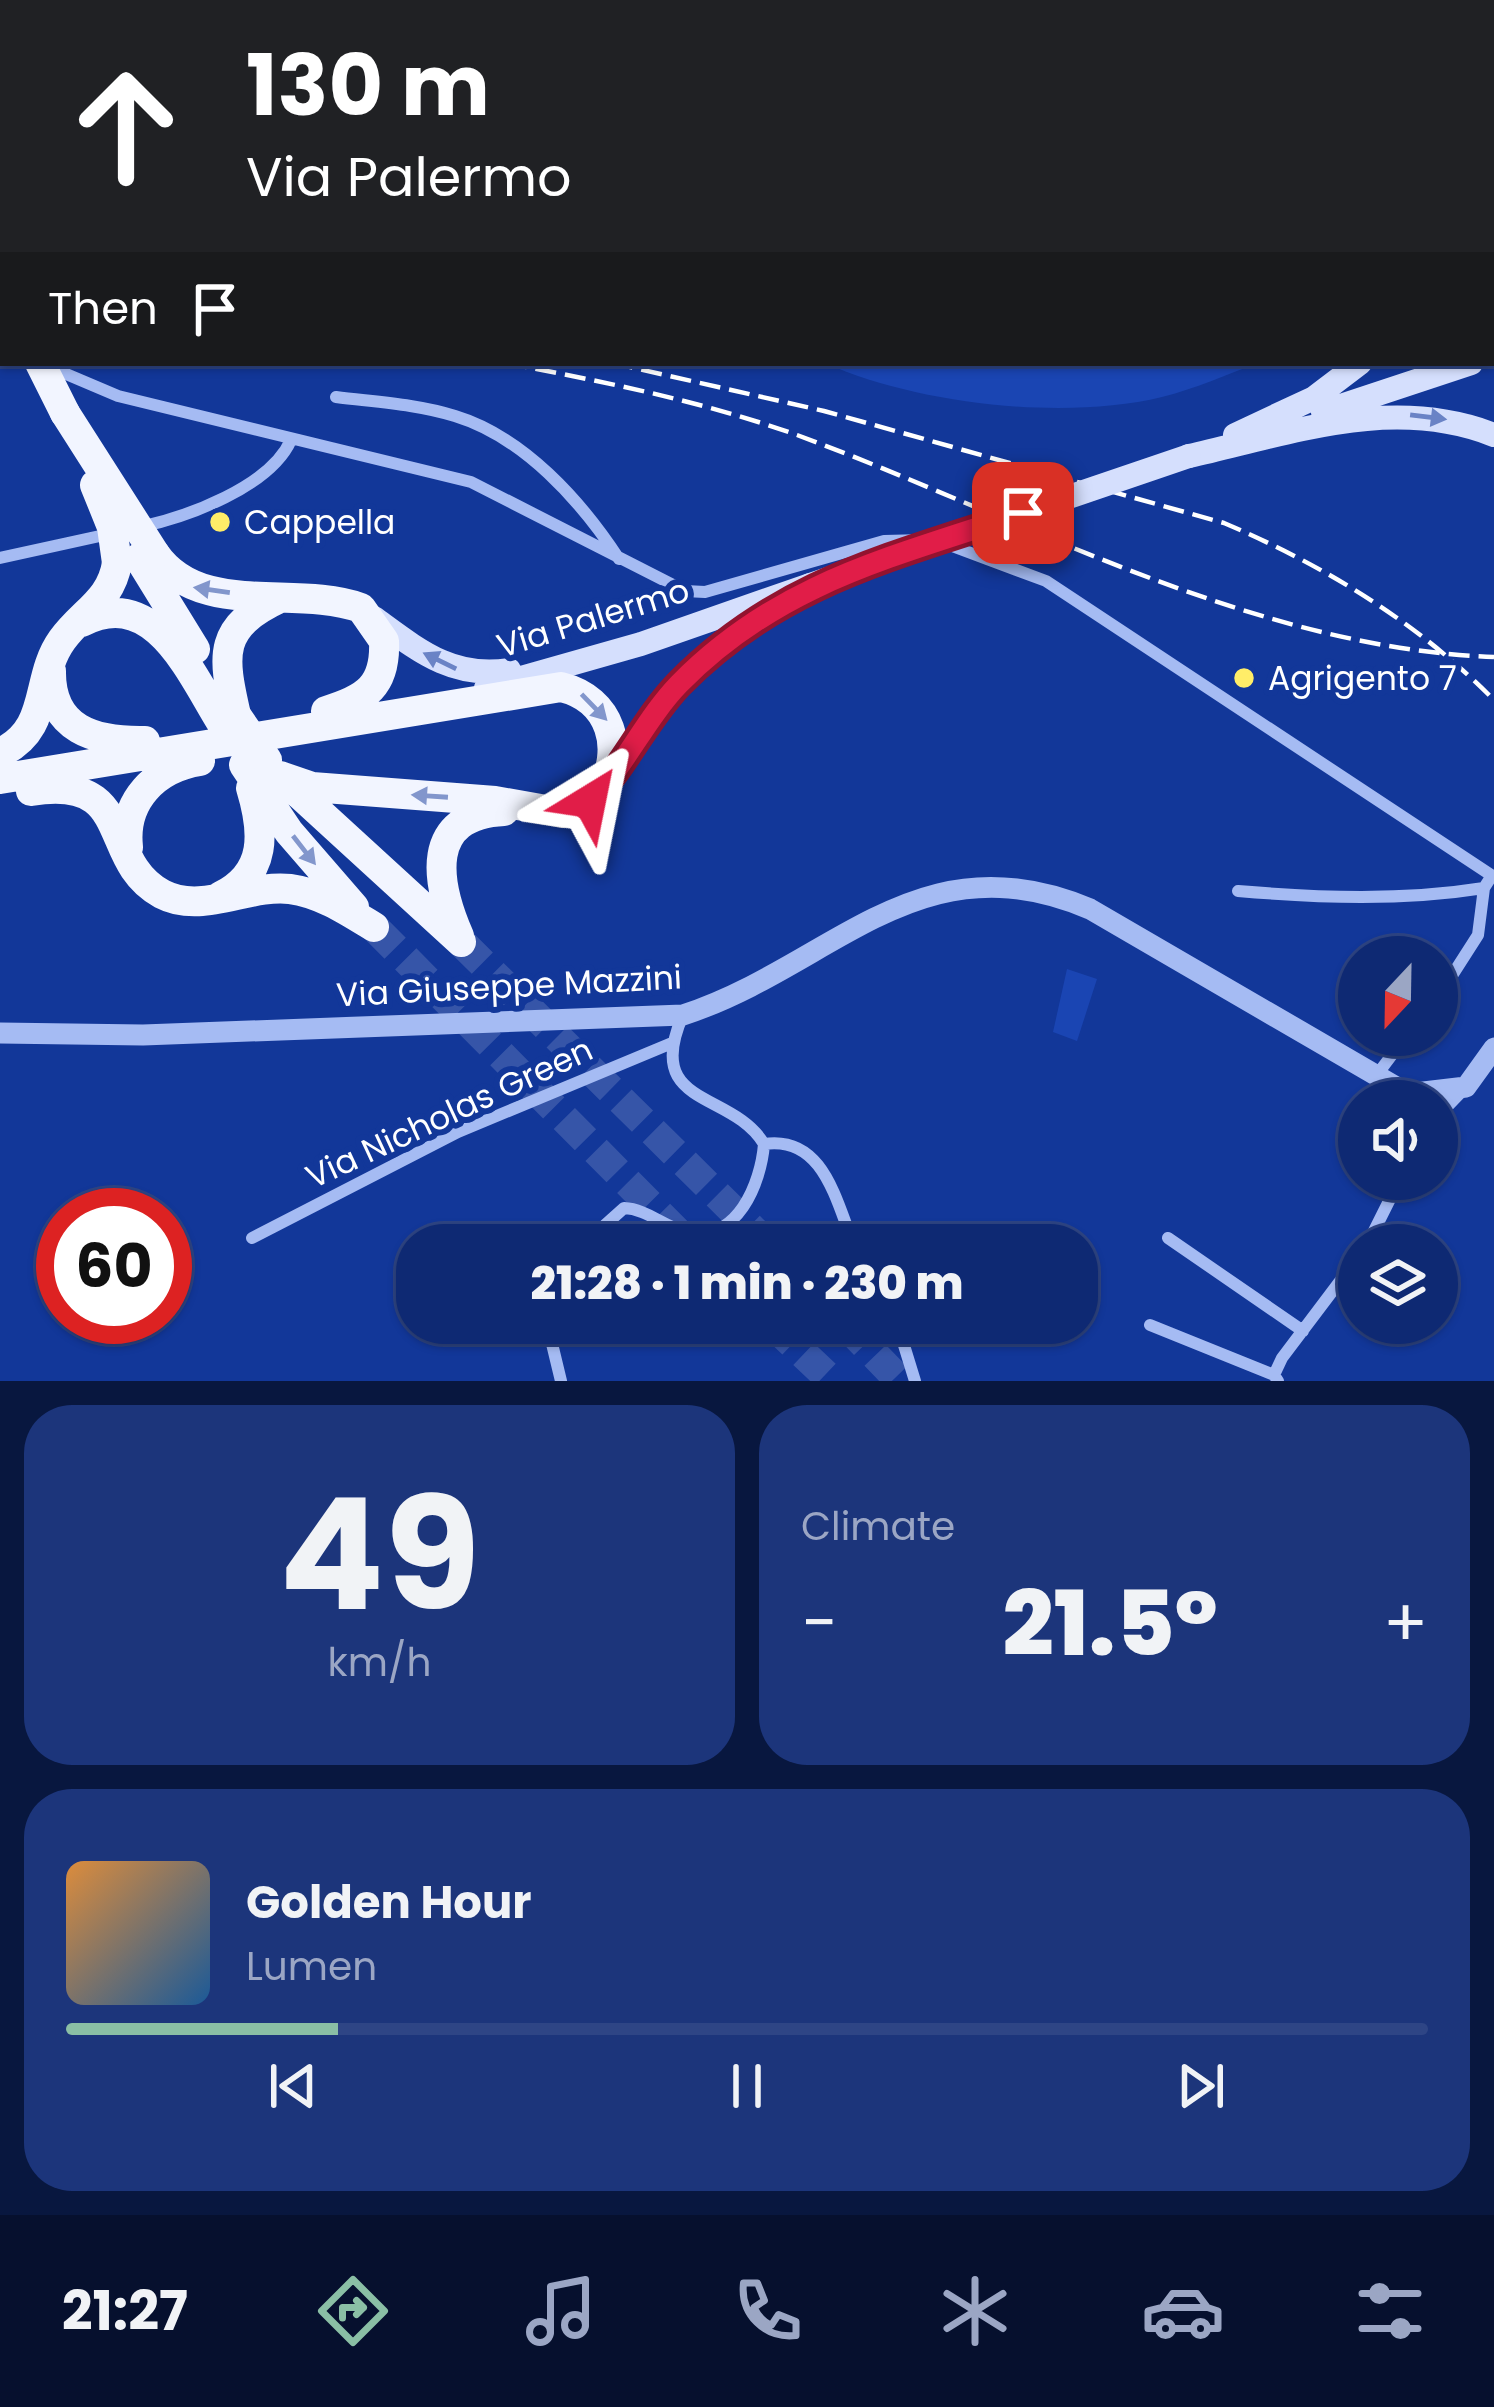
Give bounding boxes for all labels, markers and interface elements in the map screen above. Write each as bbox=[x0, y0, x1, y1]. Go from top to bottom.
text: 130 m bbox=[246, 27, 490, 144]
icon: ahead bbox=[48, 48, 204, 204]
text: Via Palermo bbox=[246, 139, 572, 215]
icon: arrive bbox=[182, 276, 248, 342]
text: Then bbox=[48, 277, 158, 340]
one-way arrow bbox=[1409, 408, 1447, 427]
pin bbox=[972, 462, 1074, 564]
icon: arrive bbox=[990, 480, 1056, 546]
place label: Cappella bbox=[244, 499, 395, 546]
marker: Cappella bbox=[207, 509, 233, 535]
street label: Via Palermo bbox=[491, 566, 695, 670]
one-way arrow bbox=[193, 580, 231, 599]
one-way arrow bbox=[422, 651, 457, 671]
place label: Agrigento 7 bbox=[1268, 655, 1457, 702]
marker: Agrigento 7 bbox=[1231, 665, 1257, 691]
one-way arrow bbox=[579, 692, 607, 720]
position arrow bbox=[527, 738, 653, 864]
one-way arrow bbox=[411, 786, 448, 805]
one-way arrow bbox=[291, 835, 316, 866]
north arrow bbox=[1338, 936, 1458, 1056]
map controls bbox=[1338, 936, 1458, 1344]
street label: Via Giuseppe Mazzini bbox=[335, 953, 683, 1019]
street label: Via Nicholas Green bbox=[298, 1026, 600, 1200]
button: sound bbox=[1338, 1080, 1458, 1200]
speed limit sign: 60 bbox=[36, 1188, 192, 1344]
button: layers bbox=[1338, 1224, 1458, 1344]
text: 21:28 · 1 min · 230 m bbox=[530, 1252, 964, 1315]
text: 49 bbox=[279, 1445, 480, 1664]
text: Climate bbox=[801, 1499, 955, 1554]
text: 21.5° bbox=[1003, 1560, 1218, 1687]
text: − bbox=[801, 1577, 837, 1669]
text: + bbox=[1383, 1577, 1428, 1669]
text: km/h bbox=[328, 1635, 431, 1690]
text: Golden Hour bbox=[246, 1871, 532, 1934]
text: Lumen bbox=[246, 1939, 377, 1994]
icon: previous bbox=[260, 2053, 326, 2119]
icon: pause bbox=[714, 2053, 780, 2119]
icon: next bbox=[1168, 2053, 1234, 2119]
icon: directions bbox=[311, 2269, 395, 2353]
icon: music bbox=[519, 2269, 603, 2353]
icon: phone bbox=[726, 2269, 810, 2353]
icon: climate bbox=[933, 2269, 1017, 2353]
icon: car bbox=[1141, 2269, 1225, 2353]
icon: filters bbox=[1348, 2269, 1432, 2353]
text: 21:27 bbox=[62, 2273, 188, 2349]

